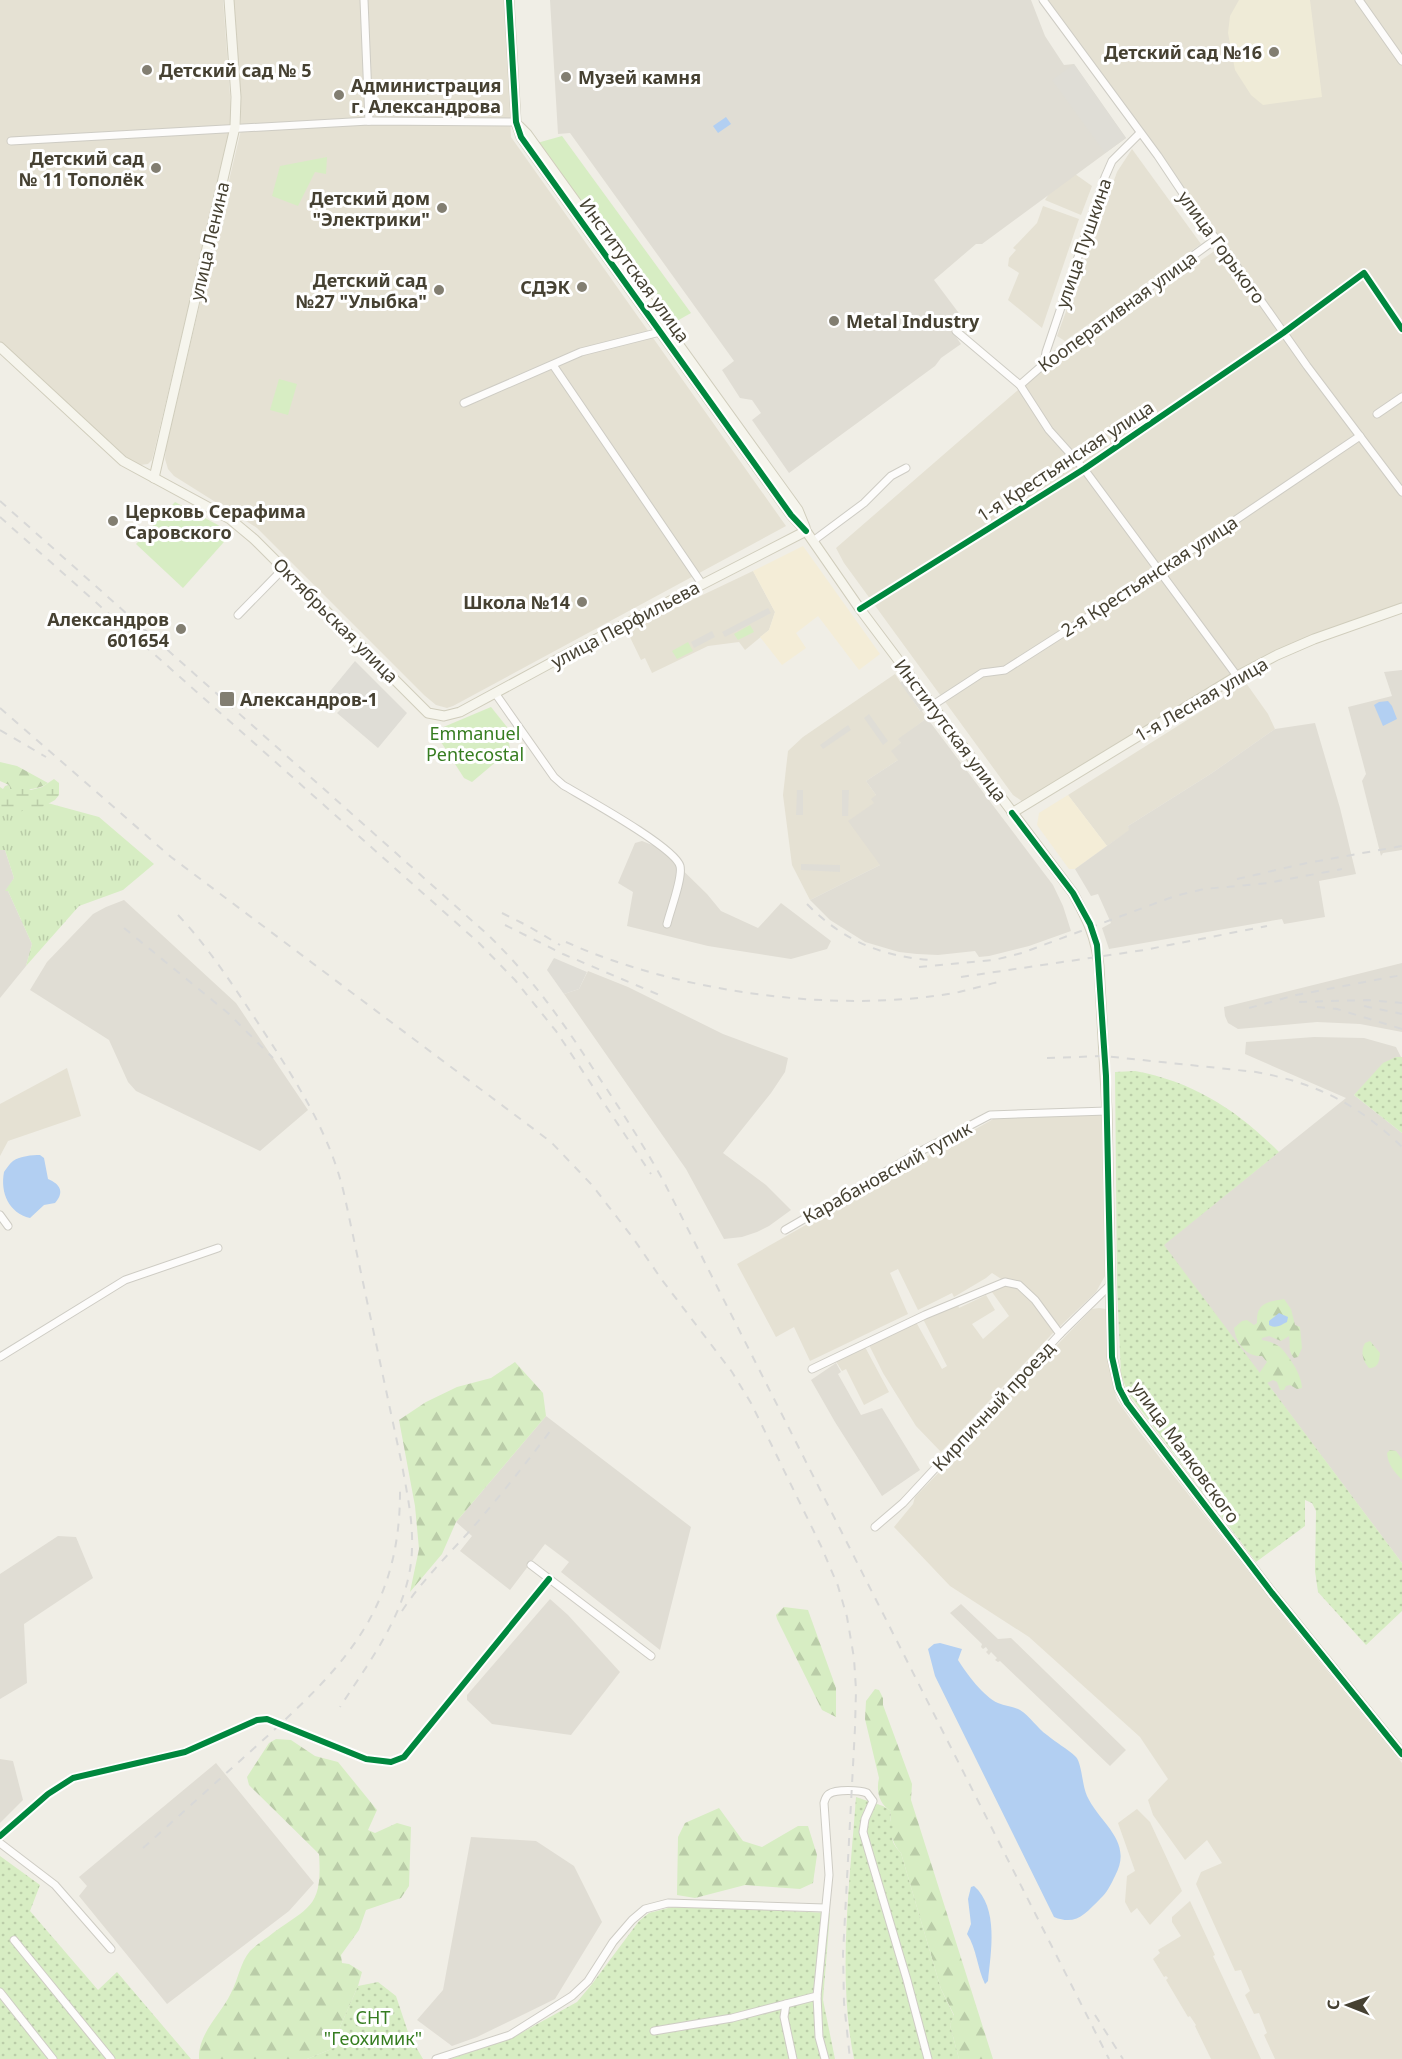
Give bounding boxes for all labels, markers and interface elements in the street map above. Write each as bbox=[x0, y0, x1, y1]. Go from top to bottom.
place label: Детский сад №16 bbox=[1104, 40, 1262, 64]
marker: Детский сад №16 bbox=[1267, 45, 1281, 59]
place label: Детский сад № 5 bbox=[159, 58, 311, 82]
marker: Детский сад № 5 bbox=[140, 63, 154, 77]
place label: Музей камня bbox=[578, 65, 701, 89]
marker: Музей камня bbox=[559, 70, 573, 84]
place label: Администрация г. Александрова bbox=[351, 73, 501, 118]
marker: Администрация г. Александрова bbox=[332, 88, 346, 102]
place label: Детский сад № 11 Тополёк bbox=[19, 146, 145, 191]
marker: Детский сад № 11 Тополёк bbox=[149, 161, 163, 175]
street label: улица Пушкина bbox=[1050, 175, 1116, 311]
street label: улица Ленина bbox=[184, 179, 234, 303]
place label: Детский дом "Электрики" bbox=[310, 186, 430, 231]
street label: улица Горького bbox=[1173, 186, 1271, 308]
street label: Институтская улица bbox=[574, 193, 696, 347]
marker: Детский дом "Электрики" bbox=[435, 201, 449, 215]
street label: Кооперативная улица bbox=[1033, 245, 1201, 377]
place label: Детский сад №27 "Улыбка" bbox=[296, 268, 428, 313]
place label: СДЭК bbox=[520, 275, 571, 299]
marker: СДЭК bbox=[575, 280, 589, 294]
marker: Детский сад №27 "Улыбка" bbox=[432, 283, 446, 297]
place label: Metal Industry bbox=[846, 309, 980, 333]
marker: Metal Industry bbox=[827, 314, 841, 328]
street label: 1-я Крестьянская улица bbox=[972, 395, 1158, 527]
place label: Церковь Серафима Саровского bbox=[125, 499, 306, 544]
street label: 2-я Крестьянская улица bbox=[1056, 510, 1242, 642]
marker: Церковь Серафима Саровского bbox=[106, 514, 120, 528]
street label: Октябрьская улица bbox=[268, 552, 404, 688]
street label: улица Перфильева bbox=[547, 575, 703, 673]
place label: Школа №14 bbox=[463, 590, 570, 614]
marker: Школа №14 bbox=[575, 595, 589, 609]
place label: Александров 601654 bbox=[47, 607, 169, 652]
marker: Александров 601654 bbox=[174, 622, 188, 636]
street label: 1-я Лесная улица bbox=[1130, 651, 1272, 747]
street label: Институтская улица bbox=[889, 654, 1013, 806]
place label: Александров-1 bbox=[240, 687, 378, 711]
marker: Александров-1 bbox=[218, 690, 236, 708]
park label: Emmanuel Pentecostal bbox=[426, 721, 524, 766]
street label: Карабановский тупик bbox=[798, 1115, 976, 1228]
street label: Кирпичный проезд bbox=[927, 1336, 1059, 1476]
street label: улица Маяковского bbox=[1126, 1376, 1246, 1528]
north arrow bbox=[1318, 1975, 1378, 2035]
text: С bbox=[1322, 1999, 1344, 2010]
park label: СНТ "Геохимик" bbox=[324, 2005, 422, 2050]

